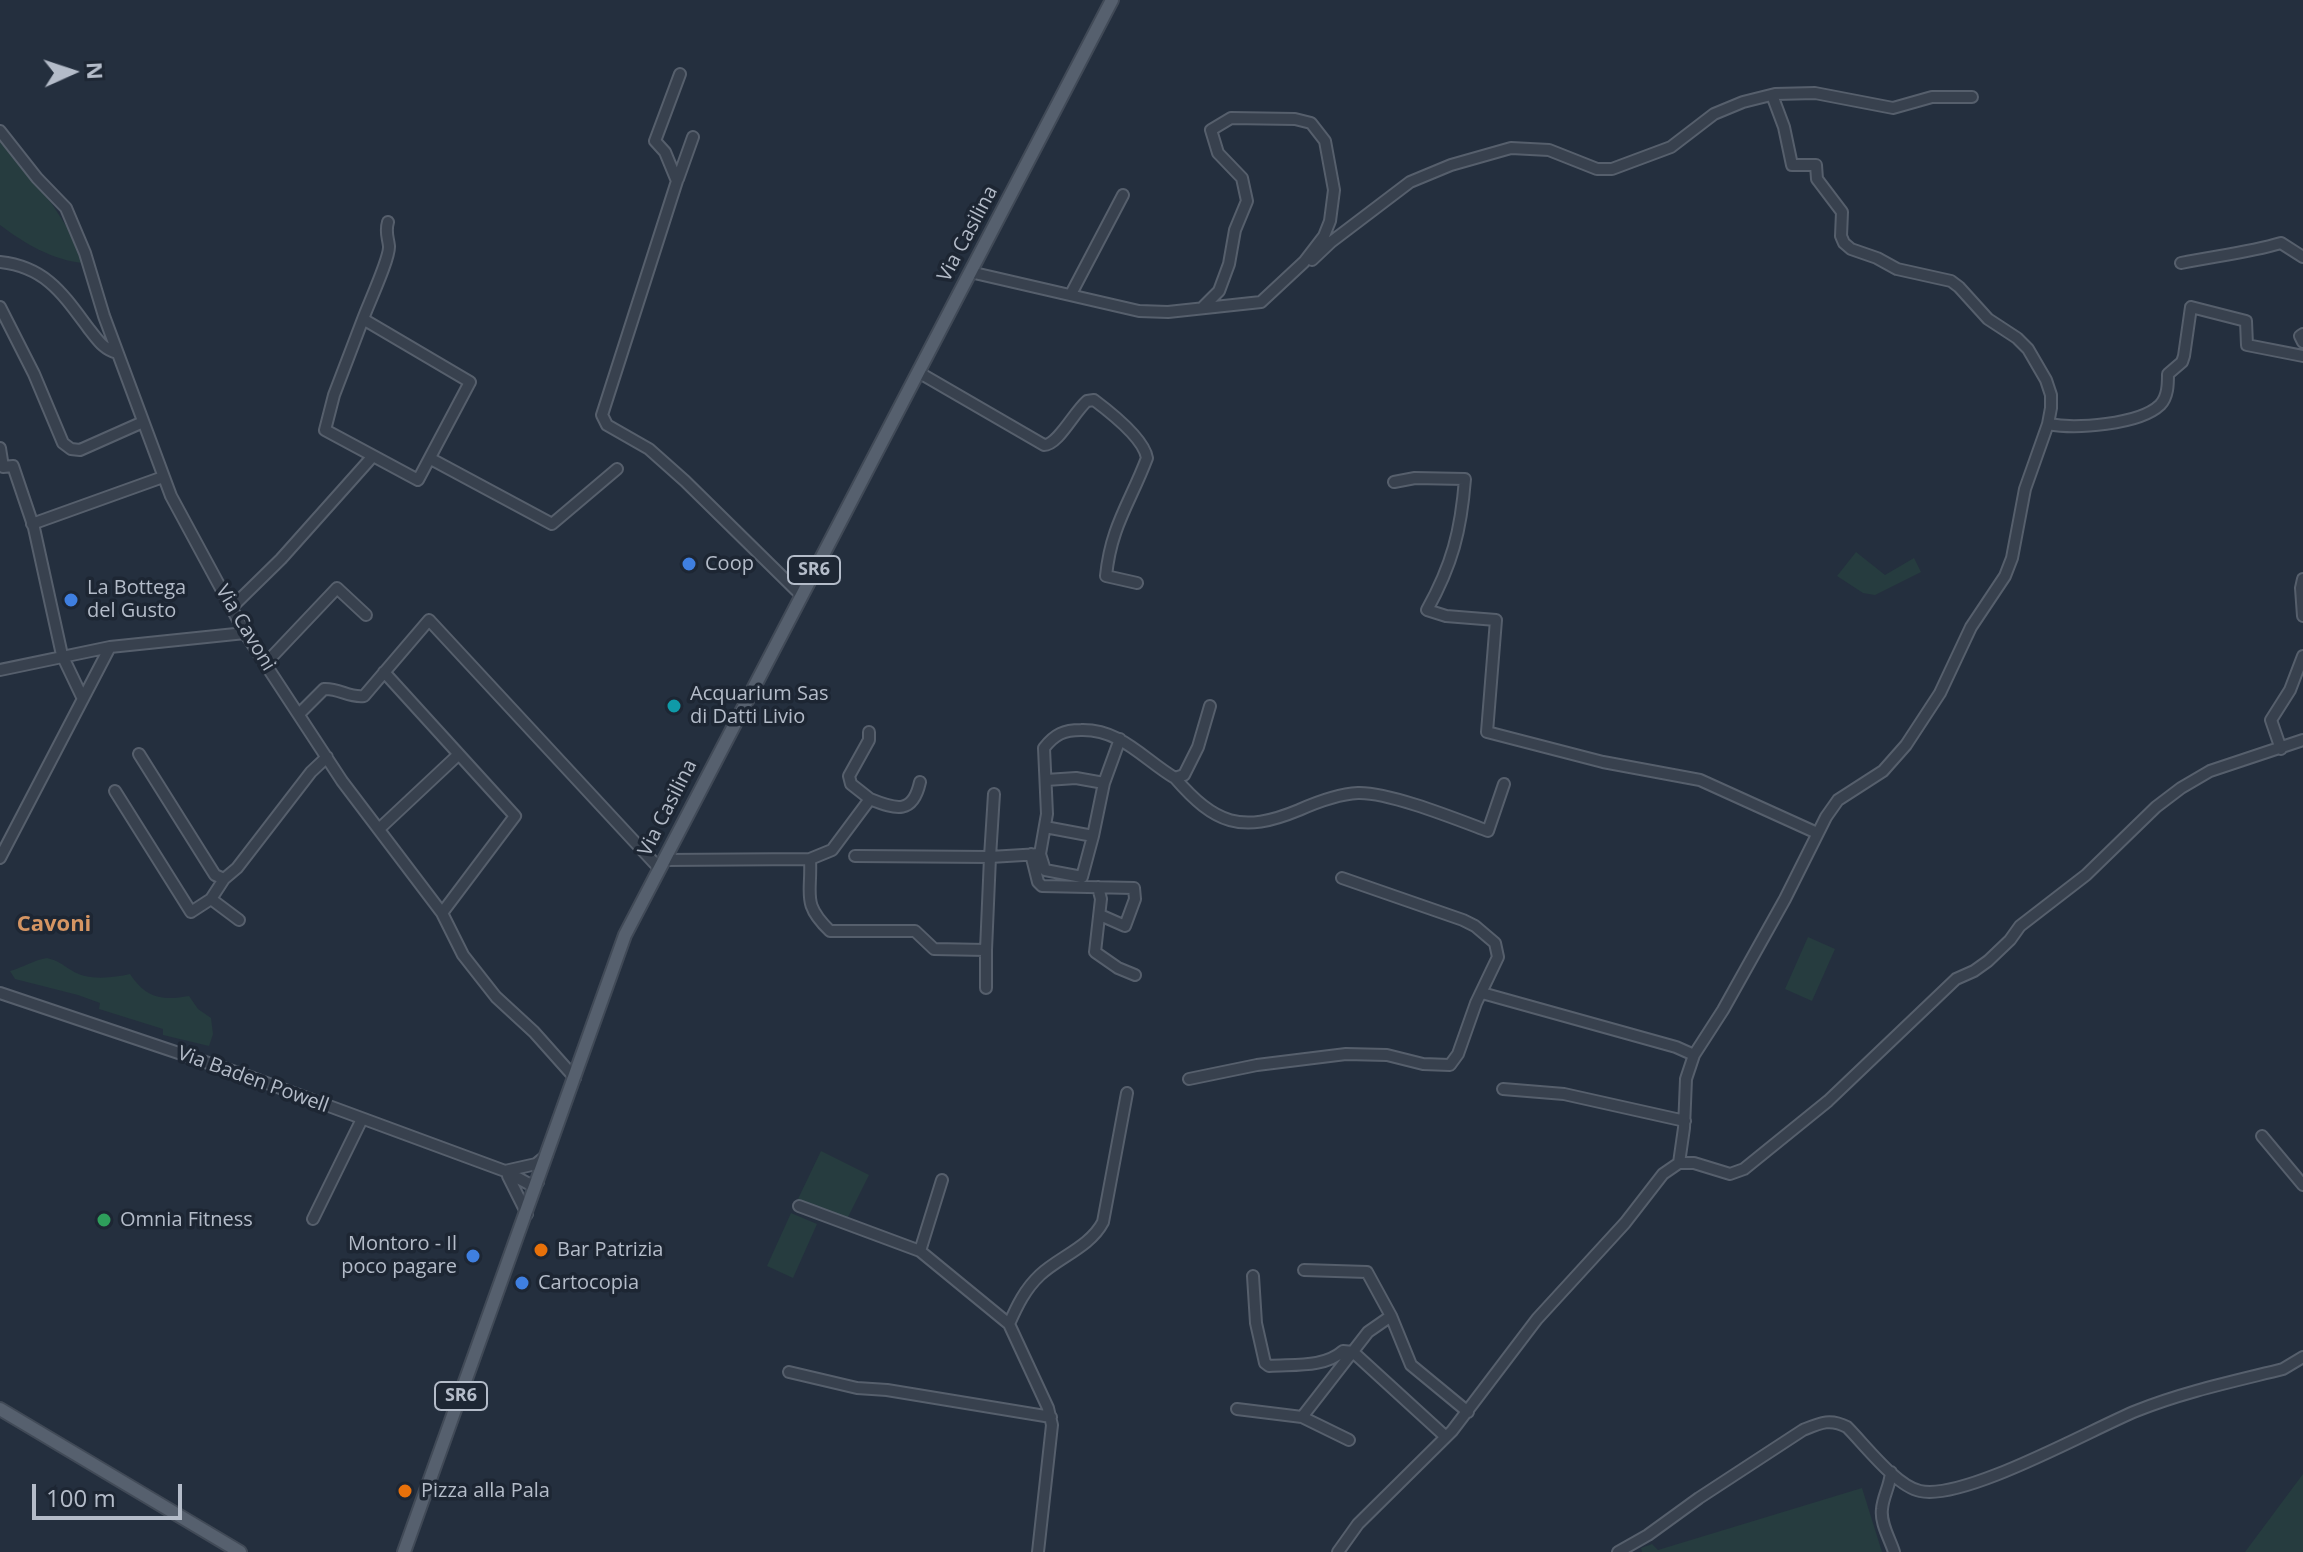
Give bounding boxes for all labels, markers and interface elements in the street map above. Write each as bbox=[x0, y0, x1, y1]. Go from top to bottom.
north arrow bbox=[32, 32, 112, 112]
text: N bbox=[81, 61, 111, 80]
street label: Via Casilina bbox=[933, 182, 1003, 286]
place label: Coop bbox=[705, 552, 754, 576]
marker: Coop bbox=[680, 555, 698, 573]
road number: SR6 bbox=[788, 556, 840, 584]
place label: La Bottega del Gusto bbox=[87, 576, 186, 623]
street label: Via Cavoni bbox=[210, 581, 280, 675]
marker: La Bottega del Gusto bbox=[62, 591, 80, 609]
place label: Acquarium Sas di Datti Livio bbox=[690, 682, 829, 729]
marker: Acquarium Sas di Datti Livio bbox=[665, 697, 683, 715]
street label: Via Casilina bbox=[633, 756, 703, 860]
district label: Cavoni bbox=[17, 912, 91, 938]
street label: Via Baden Powell bbox=[174, 1042, 332, 1118]
place label: Omnia Fitness bbox=[120, 1208, 253, 1232]
marker: Omnia Fitness bbox=[95, 1211, 113, 1229]
place label: Montoro - Il poco pagare bbox=[341, 1232, 457, 1279]
place label: Bar Patrizia bbox=[557, 1238, 663, 1262]
marker: Bar Patrizia bbox=[532, 1241, 550, 1259]
marker: Montoro - Il poco pagare bbox=[464, 1247, 482, 1265]
place label: Cartocopia bbox=[538, 1271, 639, 1295]
marker: Cartocopia bbox=[513, 1274, 531, 1292]
road number: SR6 bbox=[435, 1382, 487, 1410]
scale bar bbox=[36, 1468, 186, 1518]
place label: Pizza alla Pala bbox=[421, 1479, 550, 1503]
text: 100 m bbox=[46, 1481, 116, 1514]
marker: Pizza alla Pala bbox=[396, 1482, 414, 1500]

